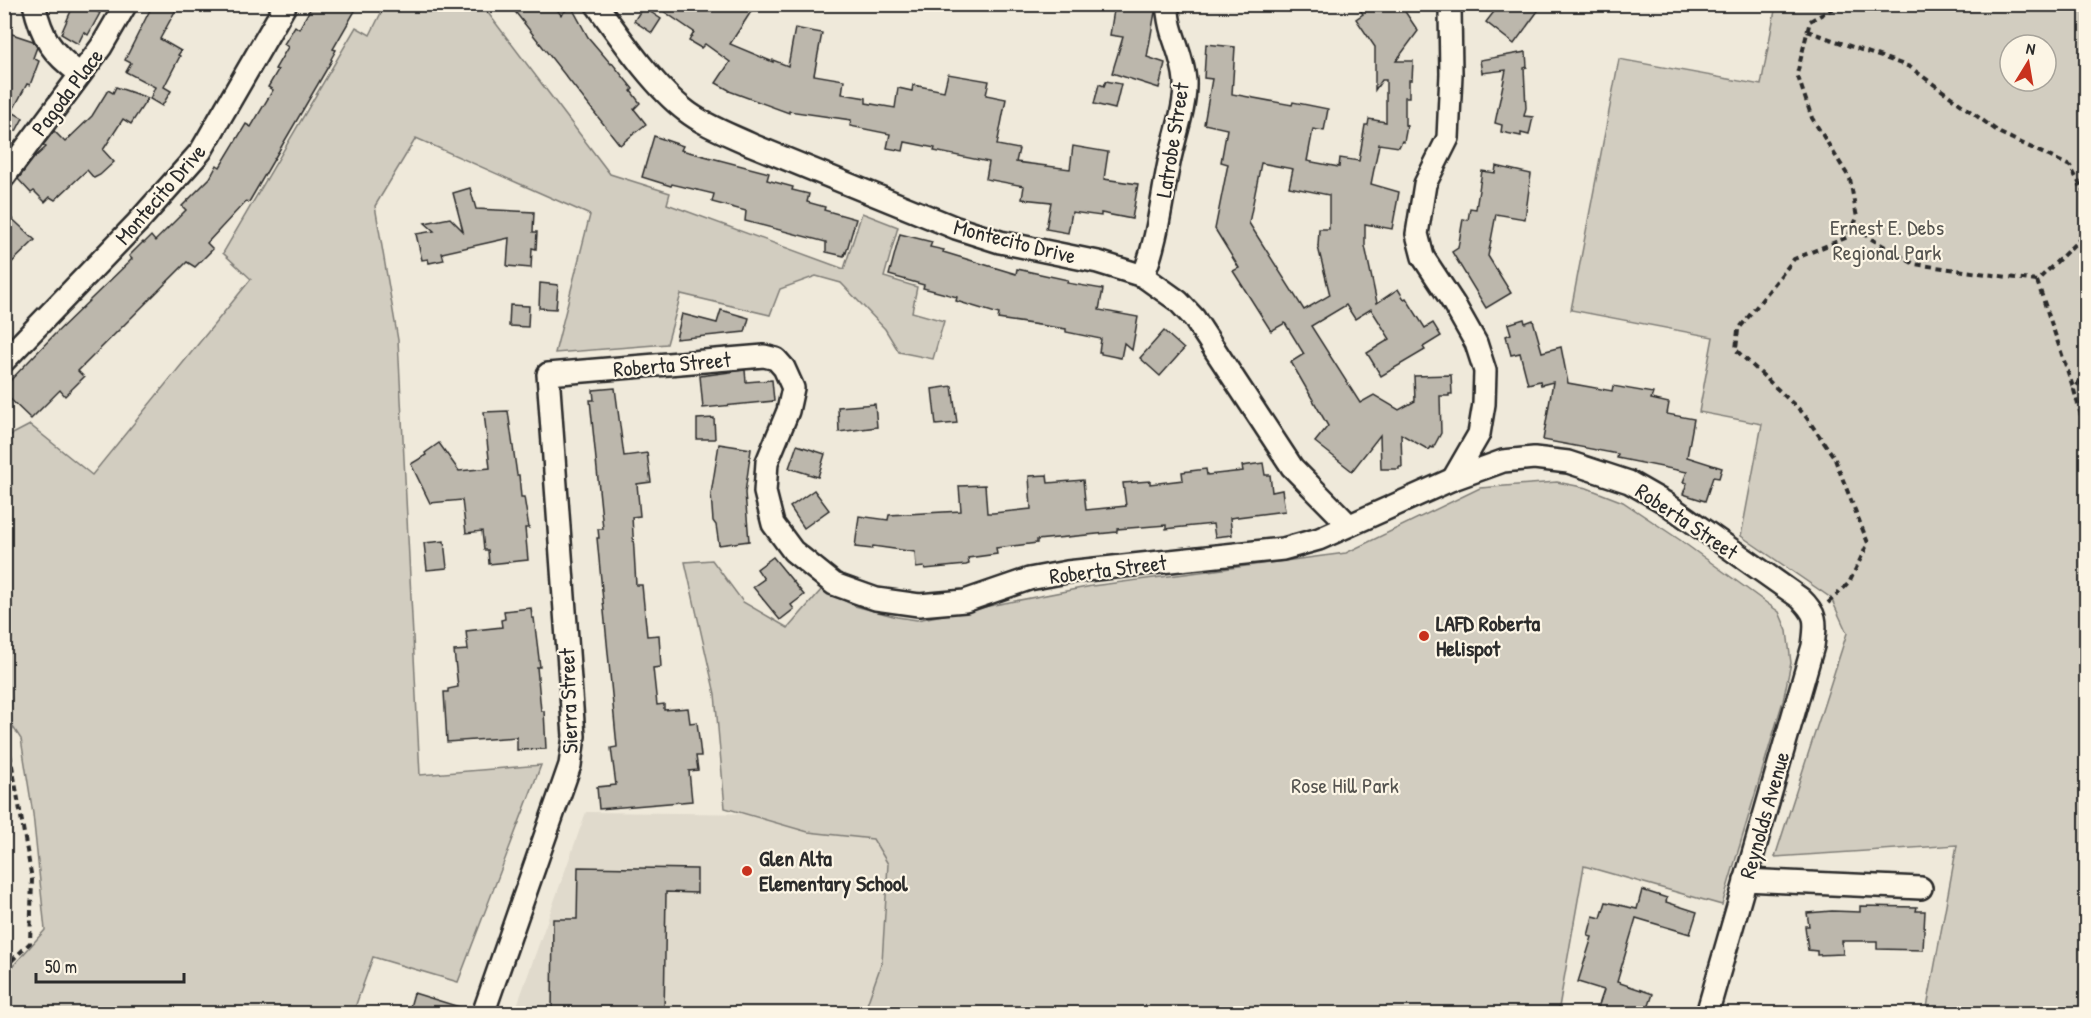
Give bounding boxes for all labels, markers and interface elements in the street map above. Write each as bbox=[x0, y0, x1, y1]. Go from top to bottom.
north arrow bbox=[1998, 33, 2058, 93]
text: N bbox=[2025, 37, 2038, 60]
street label: Pagoda Place bbox=[24, 42, 110, 142]
street label: Latrobe Street bbox=[1148, 80, 1196, 200]
street label: Montecito Drive bbox=[108, 137, 212, 251]
street label: Montecito Drive bbox=[951, 211, 1079, 271]
park label: Ernest E. Debs Regional Park bbox=[1830, 212, 1944, 267]
street label: Roberta Street bbox=[612, 344, 732, 384]
street label: Roberta Street bbox=[1630, 476, 1744, 567]
street label: Roberta Street bbox=[1048, 547, 1169, 591]
place label: LAFD Roberta Helispot bbox=[1436, 608, 1540, 664]
marker: LAFD Roberta Helispot bbox=[1417, 629, 1431, 643]
street label: Sierra Street bbox=[551, 647, 585, 754]
street label: Reynolds Avenue bbox=[1732, 748, 1796, 882]
park label: Rose Hill Park bbox=[1291, 770, 1399, 800]
place label: Glen Alta Elementary School bbox=[759, 843, 909, 899]
marker: Glen Alta Elementary School bbox=[740, 864, 754, 878]
scale bar bbox=[36, 946, 184, 984]
text: 50 m bbox=[45, 954, 77, 979]

